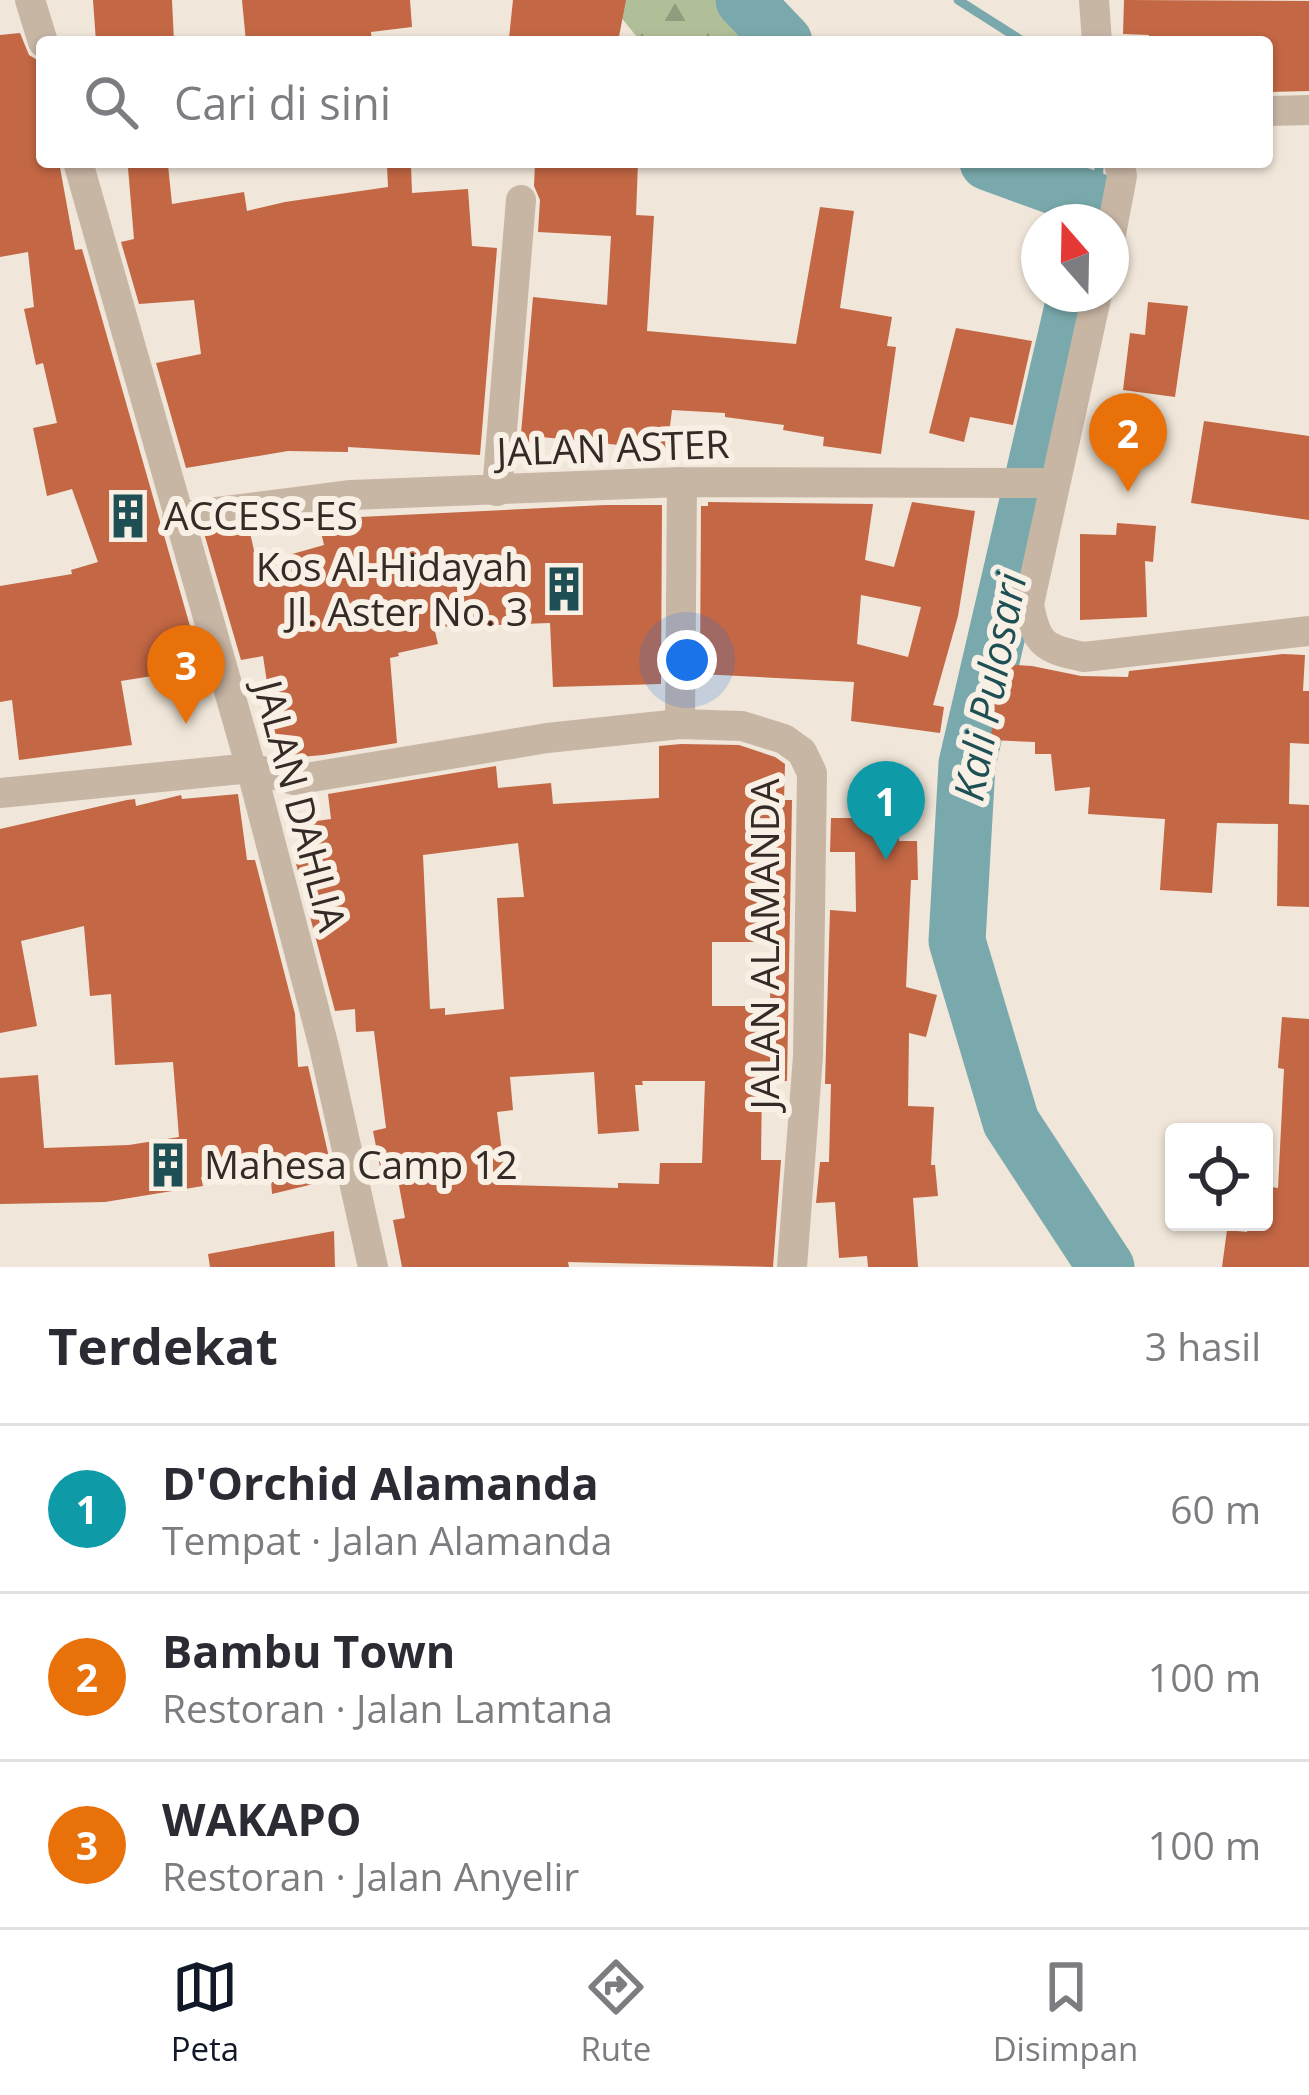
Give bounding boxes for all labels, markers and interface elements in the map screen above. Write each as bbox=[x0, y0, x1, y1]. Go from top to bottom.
search box bbox=[36, 36, 1273, 168]
icon: search bbox=[78, 69, 144, 135]
text: Cari di sini bbox=[174, 72, 391, 133]
north arrow bbox=[1021, 204, 1129, 312]
pin: 2 bbox=[1089, 393, 1167, 492]
street label: JALAN ASTER bbox=[492, 416, 730, 477]
place label: ACCESS-ES bbox=[164, 488, 358, 541]
building icon: ACCESS-ES bbox=[103, 491, 153, 541]
place label: Kos Al-Hidayah Jl. Aster No. 3 bbox=[256, 539, 528, 637]
building icon: Kos Al-Hidayah Jl. Aster No. 3 bbox=[539, 564, 589, 614]
water label: Kali Pulosari bbox=[939, 567, 1039, 805]
pin: 3 bbox=[147, 625, 225, 724]
your location bbox=[657, 630, 717, 690]
street label: JALAN DAHLIA bbox=[242, 671, 360, 937]
pin: 1 bbox=[847, 761, 925, 860]
street label: JALAN ALAMANDA bbox=[737, 778, 790, 1114]
map controls bbox=[1165, 1123, 1273, 1231]
button: locate bbox=[1165, 1123, 1273, 1231]
place label: Mahesa Camp 12 bbox=[204, 1137, 518, 1190]
building icon: Mahesa Camp 12 bbox=[143, 1140, 193, 1190]
text: Terdekat bbox=[48, 1310, 278, 1380]
text: 3 hasil bbox=[1145, 1319, 1261, 1372]
text: D'Orchid Alamanda bbox=[162, 1452, 599, 1513]
text: 1 bbox=[76, 1482, 98, 1535]
text: 60 m bbox=[1170, 1482, 1261, 1535]
text: Tempat · Jalan Alamanda bbox=[162, 1513, 613, 1566]
text: Bambu Town bbox=[162, 1620, 455, 1681]
text: 2 bbox=[76, 1650, 98, 1703]
text: 100 m bbox=[1148, 1650, 1261, 1703]
text: Restoran · Jalan Lamtana bbox=[162, 1681, 613, 1734]
text: WAKAPO bbox=[162, 1788, 362, 1849]
text: 3 bbox=[76, 1818, 98, 1871]
text: 100 m bbox=[1148, 1818, 1261, 1871]
text: Restoran · Jalan Anyelir bbox=[162, 1849, 579, 1902]
tab: Peta bbox=[171, 1954, 239, 2071]
tab: Rute bbox=[580, 1954, 651, 2071]
tab: Disimpan bbox=[993, 1954, 1138, 2071]

